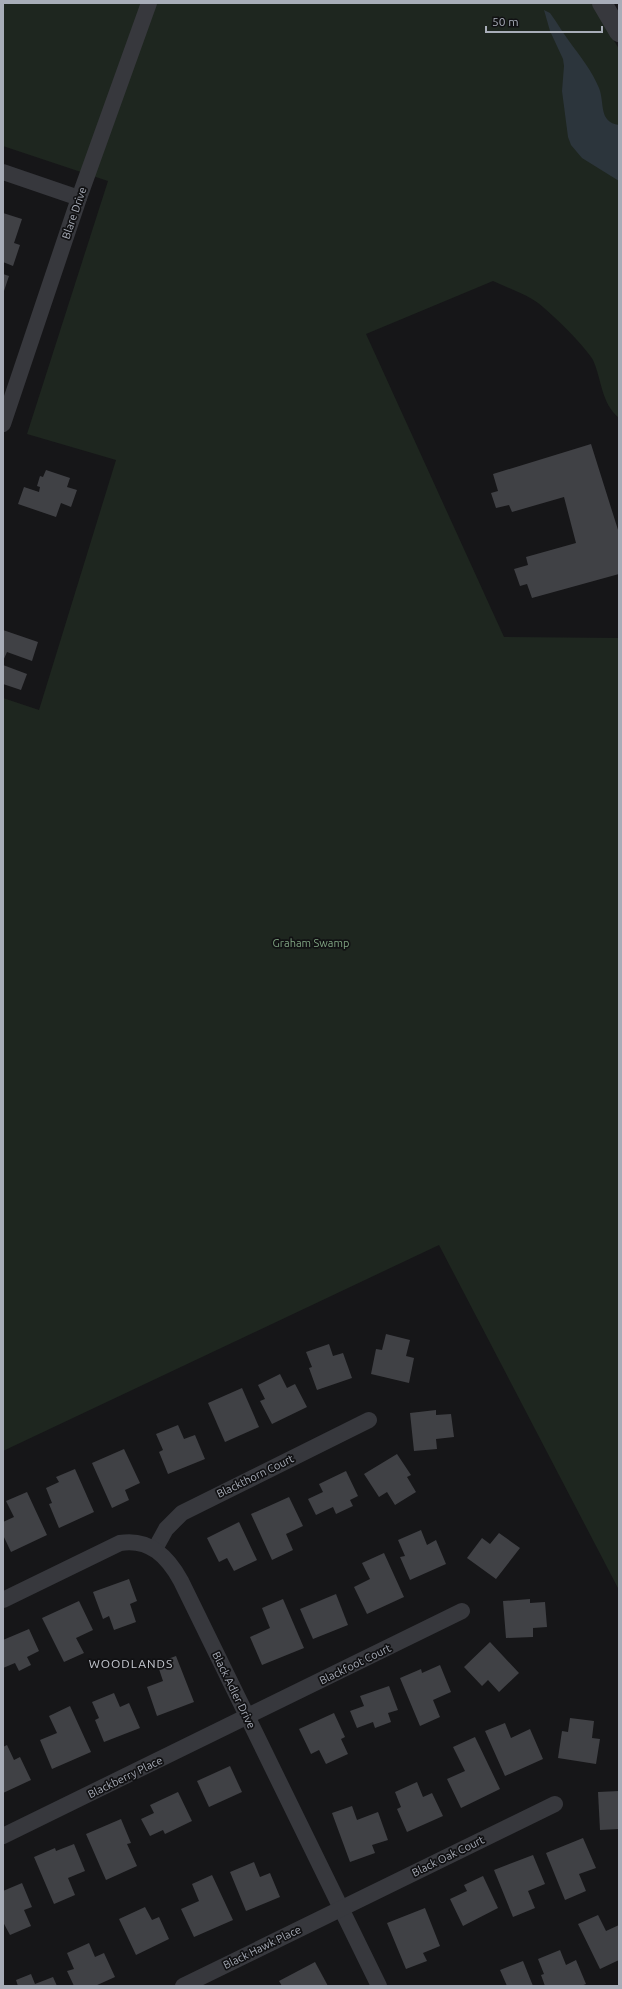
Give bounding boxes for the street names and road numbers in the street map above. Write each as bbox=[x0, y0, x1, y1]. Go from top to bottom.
street label: Blare Drive bbox=[59, 185, 89, 241]
street label: Blackthorn Court bbox=[215, 1452, 296, 1500]
street label: Blackfoot Court bbox=[317, 1641, 393, 1686]
street label: Black Adler Drive bbox=[210, 1650, 258, 1730]
street label: Blackberry Place bbox=[86, 1754, 164, 1800]
street label: Black Oak Court bbox=[410, 1833, 487, 1879]
street label: Black Hawk Place bbox=[221, 1923, 303, 1971]

